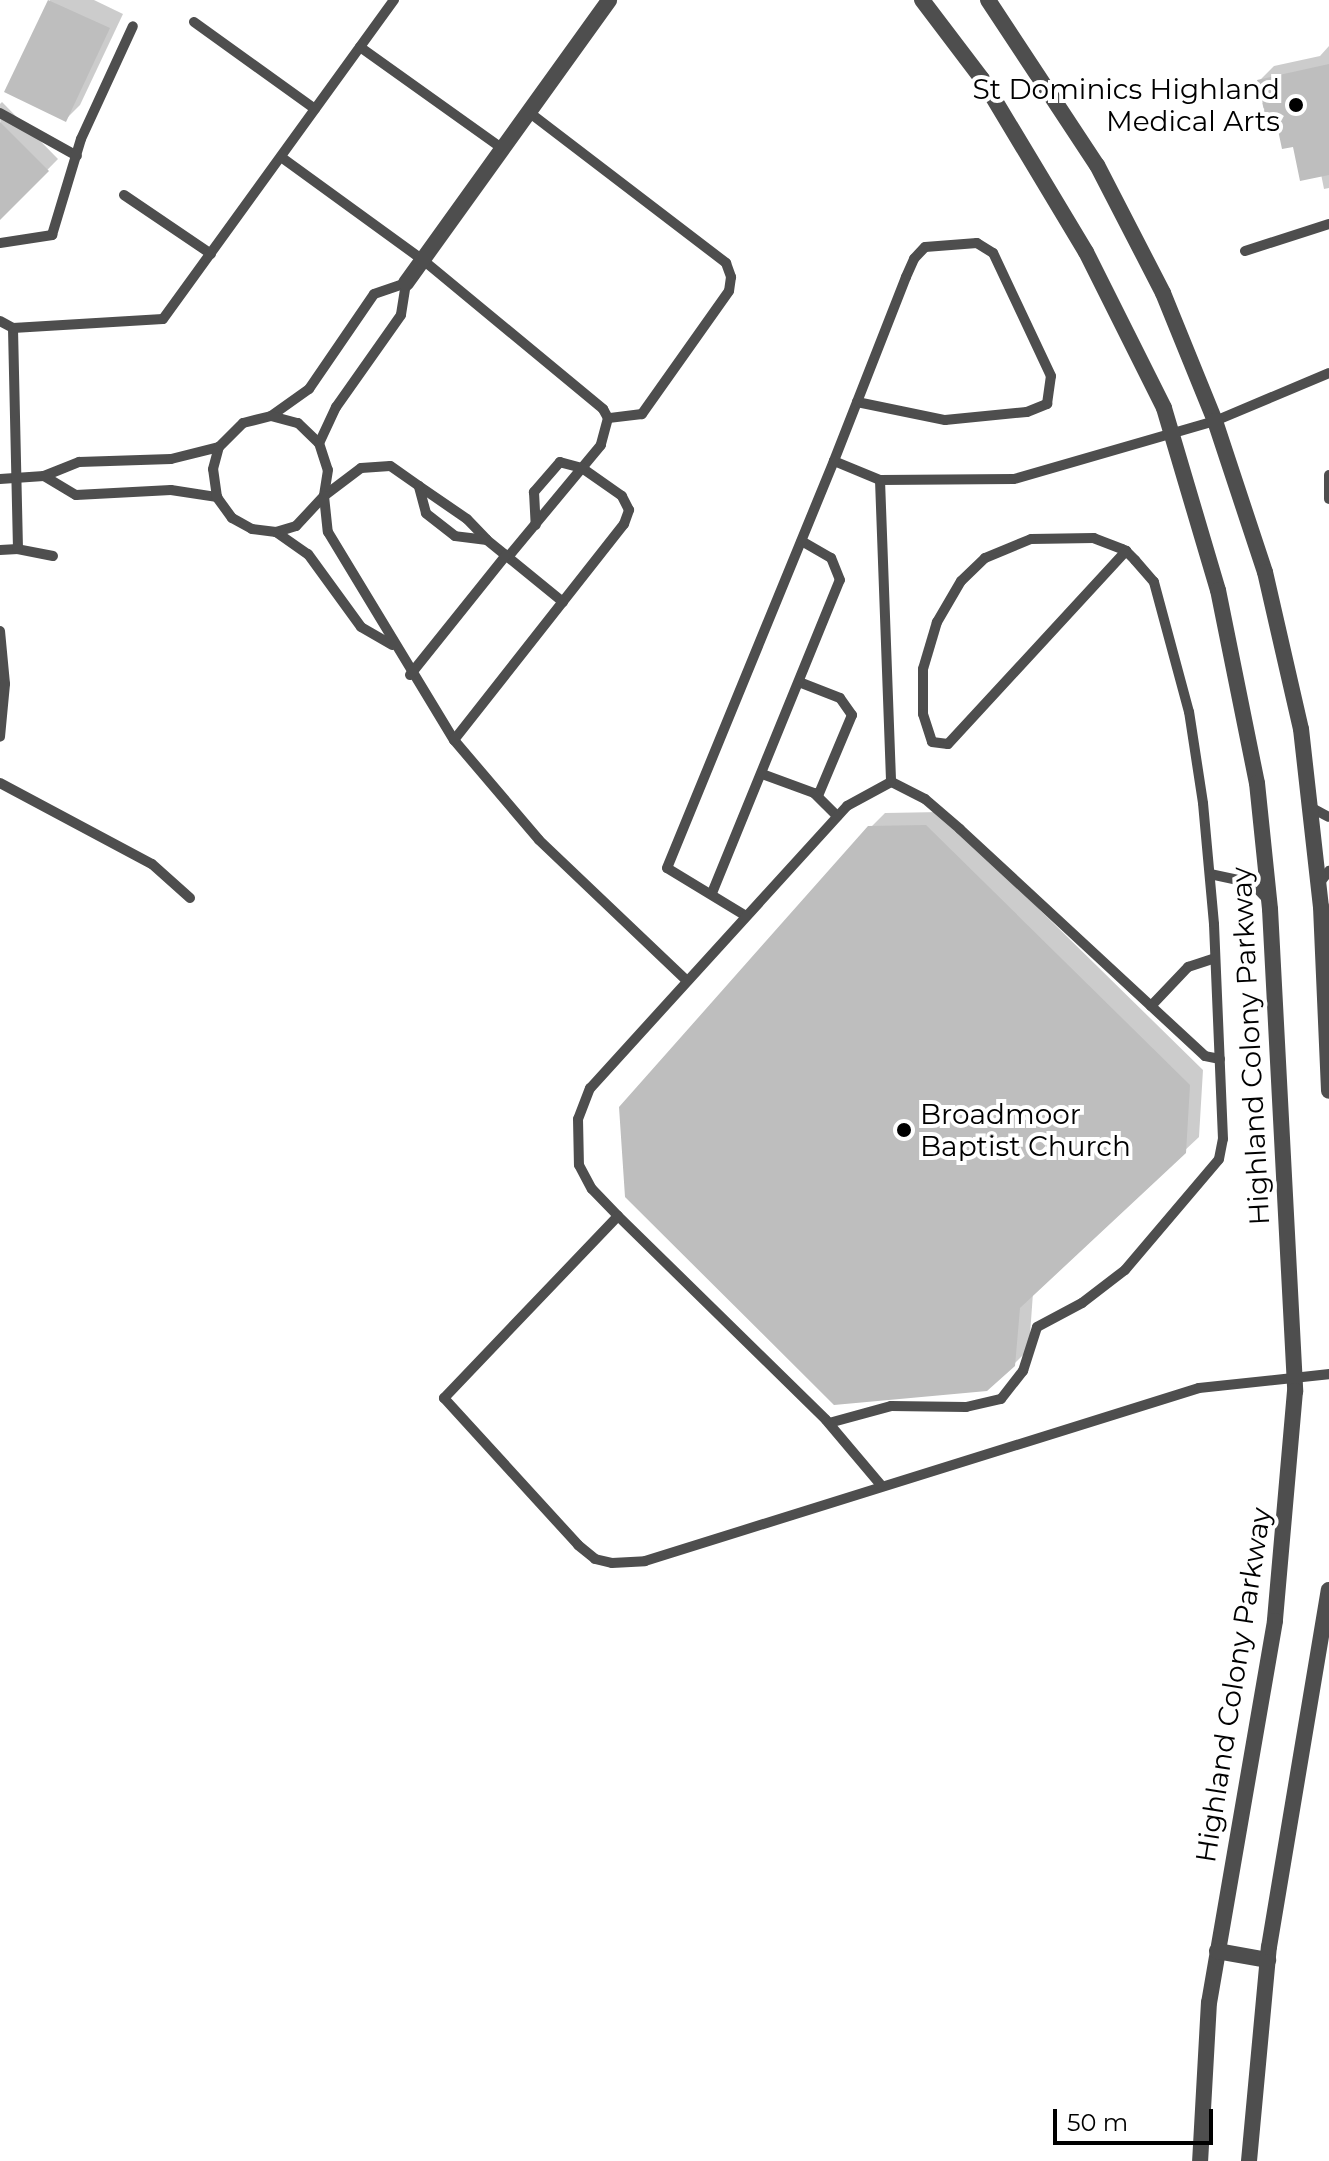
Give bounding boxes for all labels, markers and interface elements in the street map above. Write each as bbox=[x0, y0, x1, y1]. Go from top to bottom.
place label: St Dominics Highland Medical Arts bbox=[973, 72, 1280, 138]
marker: St Dominics Highland Medical Arts bbox=[1287, 96, 1305, 114]
street label: Highland Colony Parkway bbox=[1224, 866, 1276, 1226]
place label: Broadmoor Baptist Church bbox=[920, 1097, 1131, 1163]
marker: Broadmoor Baptist Church bbox=[895, 1121, 913, 1139]
street label: Highland Colony Parkway bbox=[1188, 1505, 1278, 1865]
scale bar bbox=[1057, 2093, 1217, 2143]
text: 50 m bbox=[1067, 2108, 1128, 2137]

